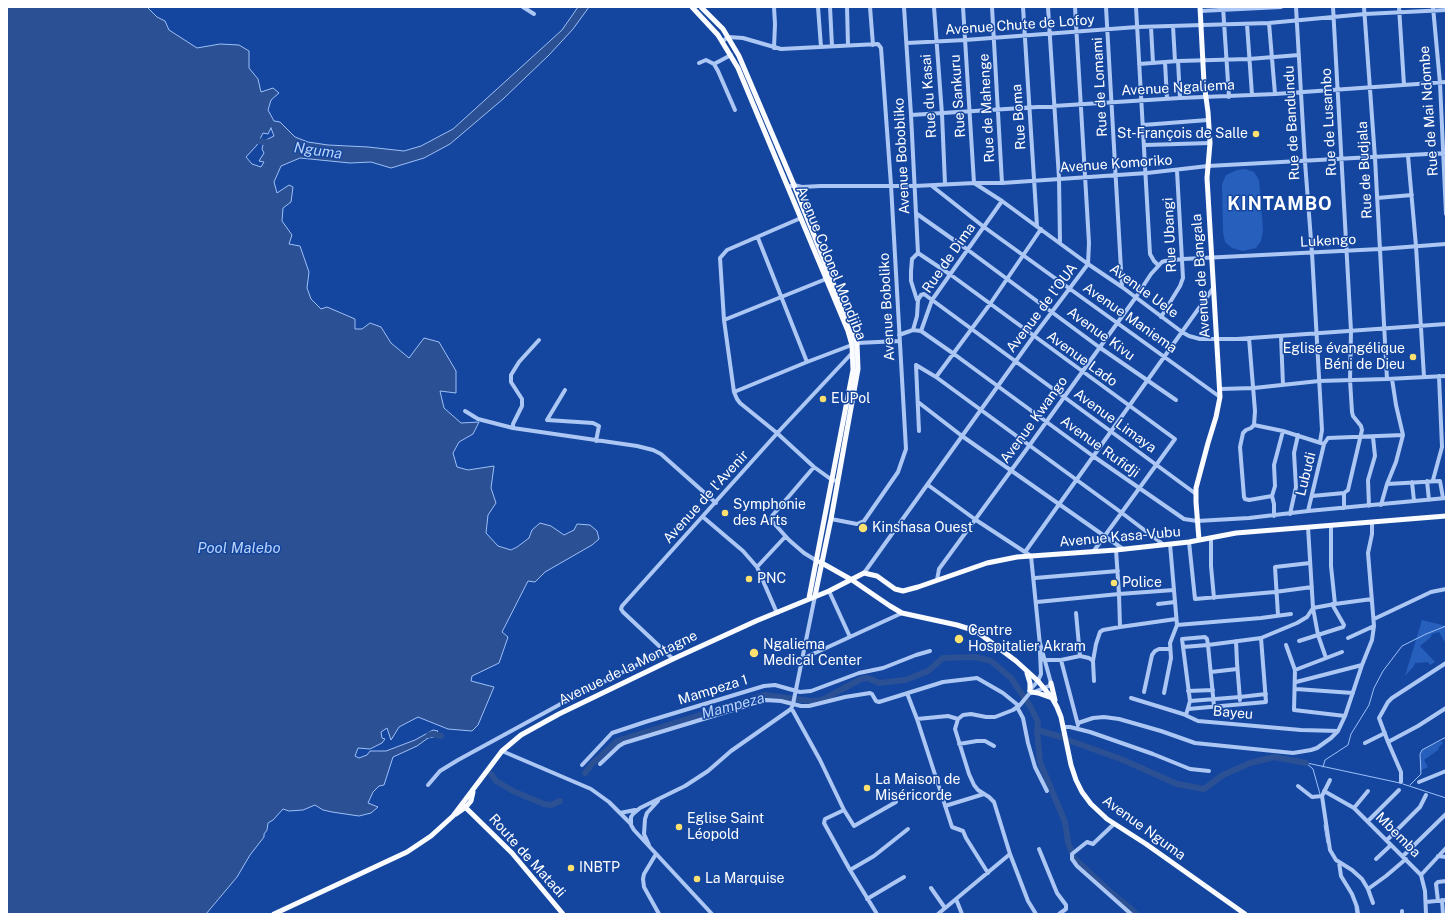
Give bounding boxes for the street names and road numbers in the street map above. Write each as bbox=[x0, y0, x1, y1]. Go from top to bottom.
street label: Avenue Chute de Lofoy bbox=[945, 11, 1095, 39]
street label: Rue de Lomami bbox=[1089, 37, 1111, 137]
street label: Rue de Mai Ndombe bbox=[1416, 45, 1442, 177]
street label: Rue du Kasai bbox=[918, 53, 940, 139]
street label: Rue de Mahenge bbox=[976, 53, 998, 163]
street label: Rue Sankuru bbox=[947, 54, 969, 138]
street label: Rue de Bandundu bbox=[1281, 65, 1303, 181]
street label: Rue de Lusambo bbox=[1318, 68, 1340, 176]
street label: Avenue Ngaliema bbox=[1121, 77, 1235, 99]
street label: Rue Boma bbox=[1008, 83, 1030, 151]
street label: Avenue Bobobliko bbox=[891, 97, 913, 215]
street label: Rue de Budjala bbox=[1354, 121, 1376, 219]
street label: Avenue Komoriko bbox=[1059, 152, 1173, 176]
street label: Avenue Colonel Mondjiba bbox=[792, 184, 870, 342]
street label: Rue Ubangi bbox=[1160, 197, 1180, 273]
street label: Avenue de Bangala bbox=[1188, 213, 1214, 339]
street label: Rue de Dima bbox=[919, 220, 979, 296]
street label: Lukengo bbox=[1299, 231, 1357, 251]
street label: Avenue Boboliko bbox=[876, 252, 898, 362]
street label: Avenue de l’OUA bbox=[1003, 260, 1081, 356]
street label: Avenue Uele bbox=[1106, 260, 1182, 322]
street label: Avenue Maniema bbox=[1080, 279, 1180, 357]
street label: Avenue Kivu bbox=[1064, 304, 1138, 364]
street label: Avenue Lado bbox=[1043, 328, 1121, 390]
street label: Avenue Kwango bbox=[997, 373, 1071, 467]
street label: Avenue Limaya bbox=[1071, 385, 1159, 457]
street label: Avenue Rufidji bbox=[1057, 413, 1143, 481]
street label: Avenue de l'Avenir bbox=[660, 447, 752, 547]
street label: Lubudi bbox=[1292, 450, 1320, 498]
street label: Avenue Kasa-Vubu bbox=[1059, 523, 1181, 551]
street label: Avenue de la Montagne bbox=[556, 627, 700, 709]
street label: Mampeza 1 bbox=[676, 671, 750, 709]
street label: Bayeu bbox=[1212, 703, 1254, 723]
street label: Avenue Nguma bbox=[1099, 792, 1189, 864]
street label: Mbemba bbox=[1372, 809, 1424, 861]
street label: Route de Matadi bbox=[485, 811, 569, 901]

